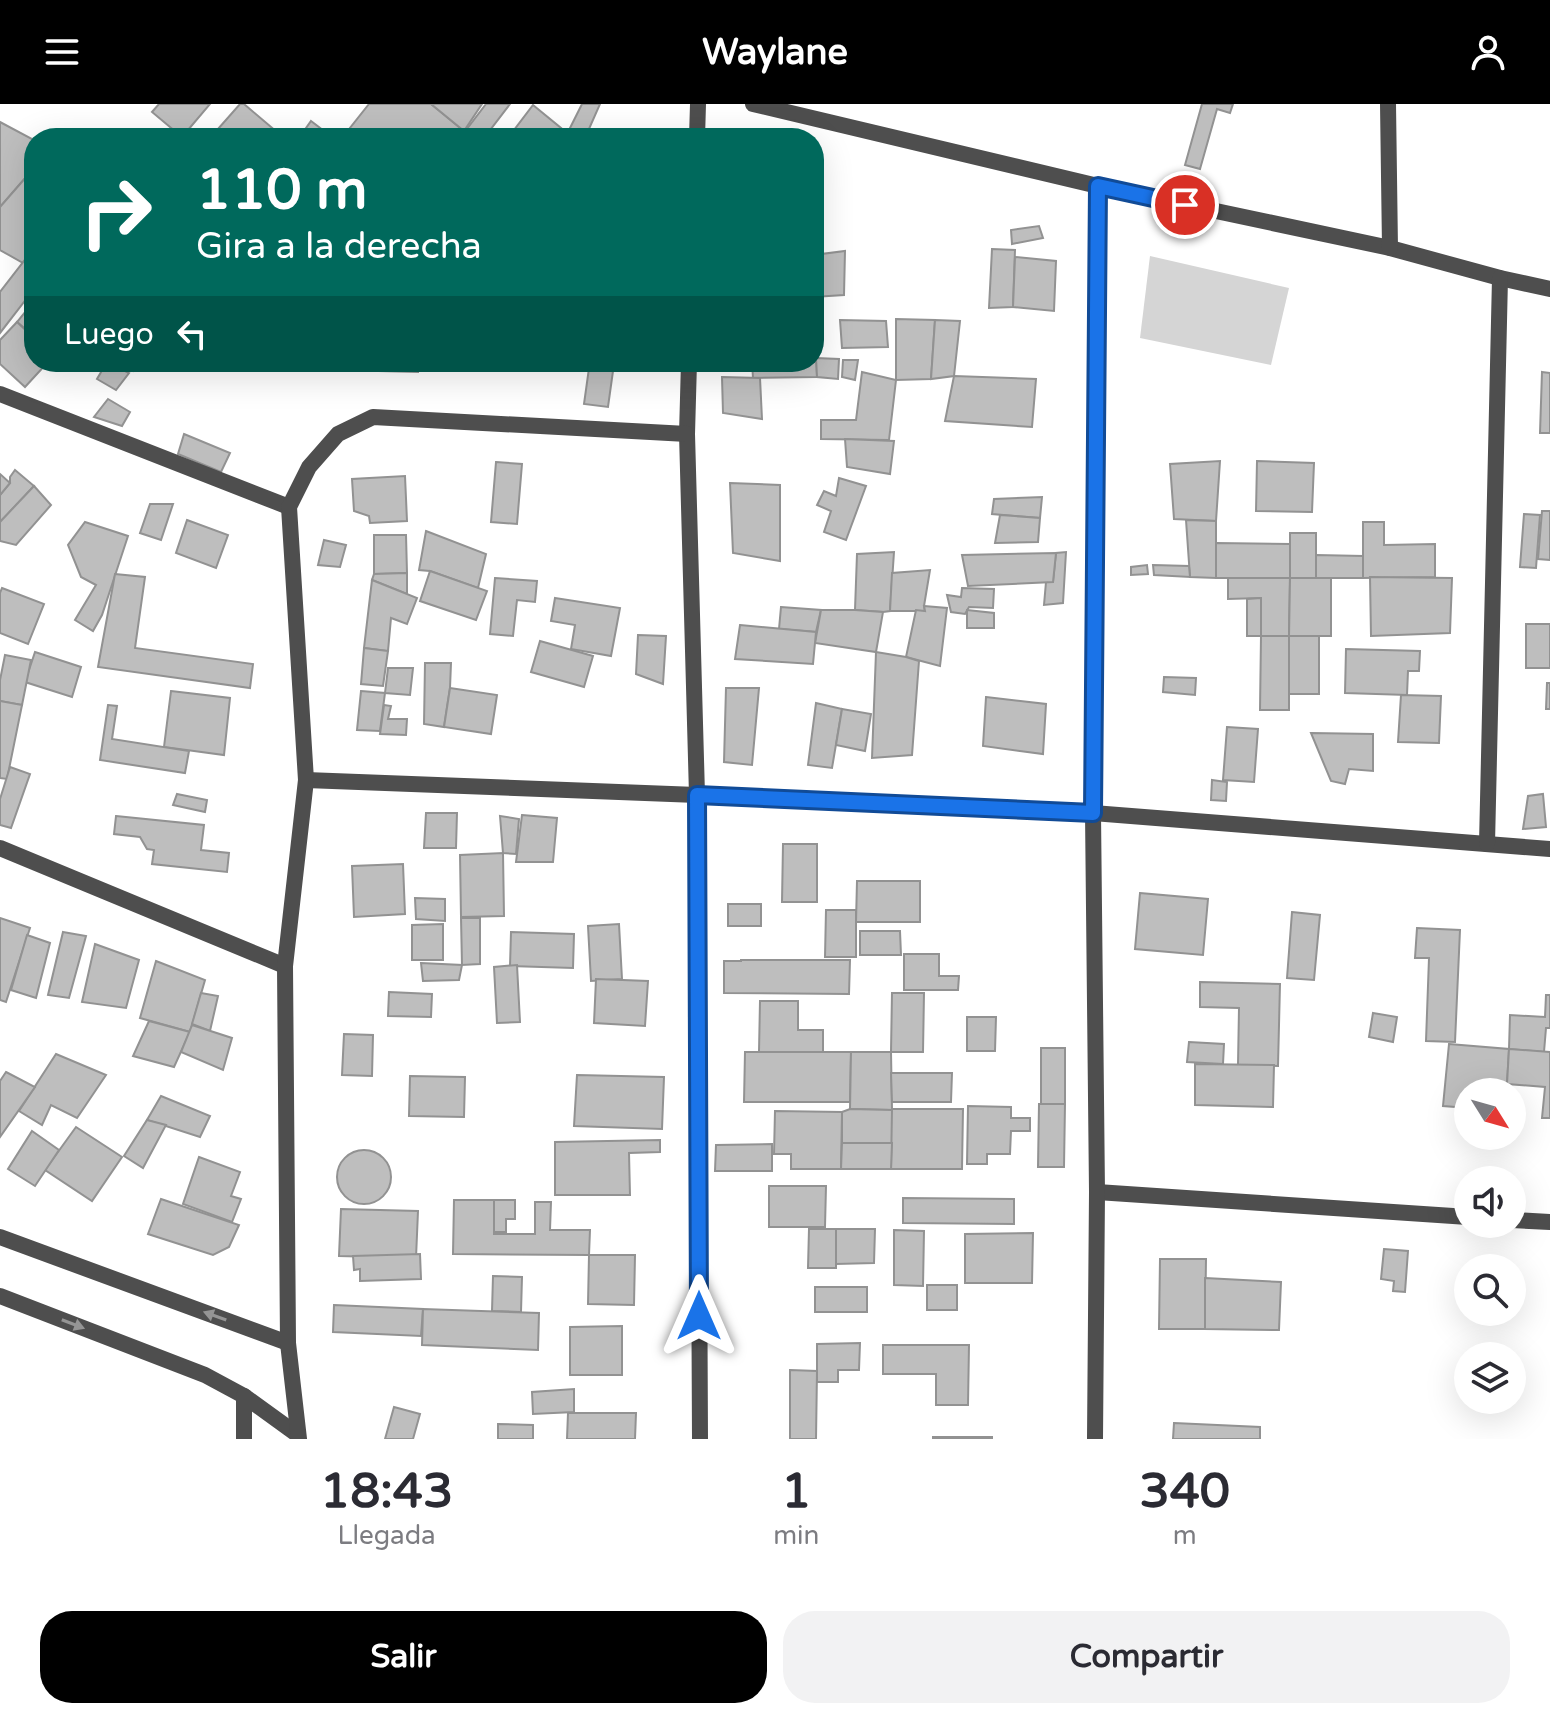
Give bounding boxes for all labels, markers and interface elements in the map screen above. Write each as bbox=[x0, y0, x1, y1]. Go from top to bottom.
icon: menu bbox=[40, 30, 84, 74]
icon: person bbox=[1466, 30, 1510, 74]
text: Waylane bbox=[702, 31, 848, 74]
text: 110 m bbox=[196, 157, 367, 224]
icon: right bbox=[64, 160, 168, 264]
pin bbox=[1151, 171, 1219, 239]
icon: arrive bbox=[1163, 183, 1207, 227]
text: Gira a la derecha bbox=[196, 225, 482, 268]
icon: left bbox=[170, 312, 214, 356]
text: Luego bbox=[64, 316, 154, 353]
north arrow bbox=[1454, 1078, 1526, 1150]
map controls bbox=[1454, 1078, 1526, 1414]
button: sound bbox=[1454, 1166, 1526, 1238]
button: search bbox=[1454, 1254, 1526, 1326]
position arrow bbox=[657, 1274, 741, 1358]
one-way arrow bbox=[203, 1309, 227, 1322]
one-way arrow bbox=[61, 1318, 85, 1331]
button: layers bbox=[1454, 1342, 1526, 1414]
text: 18:43 bbox=[320, 1463, 453, 1521]
text: 1 bbox=[781, 1463, 811, 1521]
text: 340 bbox=[1139, 1463, 1230, 1521]
text: Llegada bbox=[338, 1520, 436, 1551]
text: min bbox=[773, 1520, 819, 1551]
text: m bbox=[1173, 1520, 1197, 1551]
button: Salir bbox=[40, 1611, 767, 1703]
button: Compartir bbox=[783, 1611, 1510, 1703]

